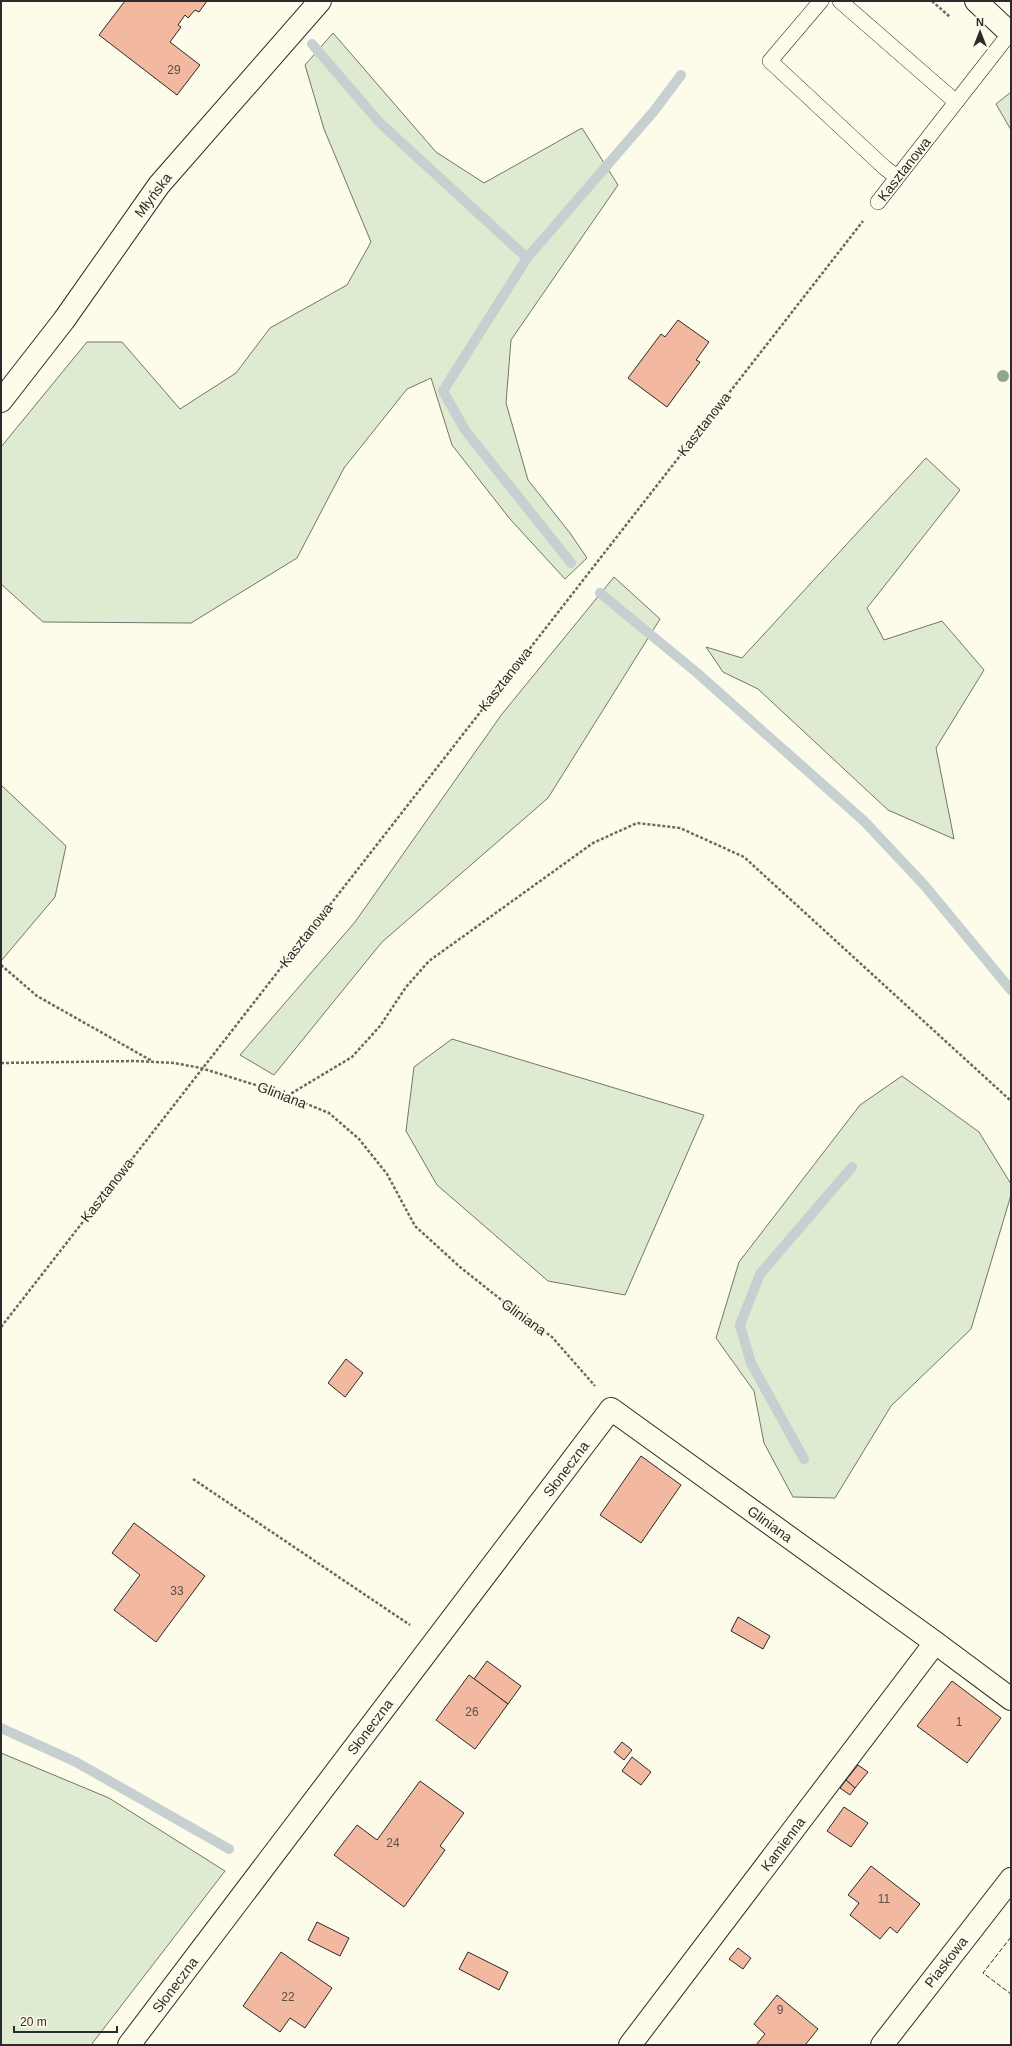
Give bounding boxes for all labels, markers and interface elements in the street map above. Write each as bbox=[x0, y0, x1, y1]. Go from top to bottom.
north arrow bbox=[960, 12, 1000, 52]
text: N bbox=[976, 16, 984, 28]
house number: 29 bbox=[167, 63, 181, 77]
street label: Kasztanowa bbox=[874, 134, 934, 204]
street label: Młyńska bbox=[131, 170, 175, 220]
street label: Kasztanowa bbox=[674, 389, 734, 459]
street label: Kasztanowa bbox=[475, 644, 535, 714]
street label: Kasztanowa bbox=[276, 900, 336, 970]
street label: Gliniana bbox=[255, 1078, 309, 1112]
street label: Kasztanowa bbox=[77, 1155, 137, 1225]
street label: Gliniana bbox=[499, 1295, 550, 1339]
street label: Słoneczna bbox=[540, 1438, 592, 1500]
street label: Gliniana bbox=[745, 1502, 796, 1546]
house number: 33 bbox=[170, 1584, 184, 1598]
street label: Słoneczna bbox=[344, 1696, 396, 1758]
house number: 26 bbox=[465, 1705, 479, 1719]
house number: 1 bbox=[956, 1715, 963, 1729]
street label: Kamienna bbox=[758, 1814, 808, 1874]
house number: 24 bbox=[386, 1836, 400, 1850]
house number: 11 bbox=[878, 1892, 891, 1906]
street label: Piaskowa bbox=[921, 1933, 971, 1991]
street label: Słoneczna bbox=[149, 1954, 201, 2016]
house number: 22 bbox=[281, 1990, 295, 2004]
house number: 9 bbox=[777, 2003, 784, 2017]
scale bar bbox=[14, 2008, 117, 2034]
text: 20 m bbox=[20, 2015, 47, 2029]

